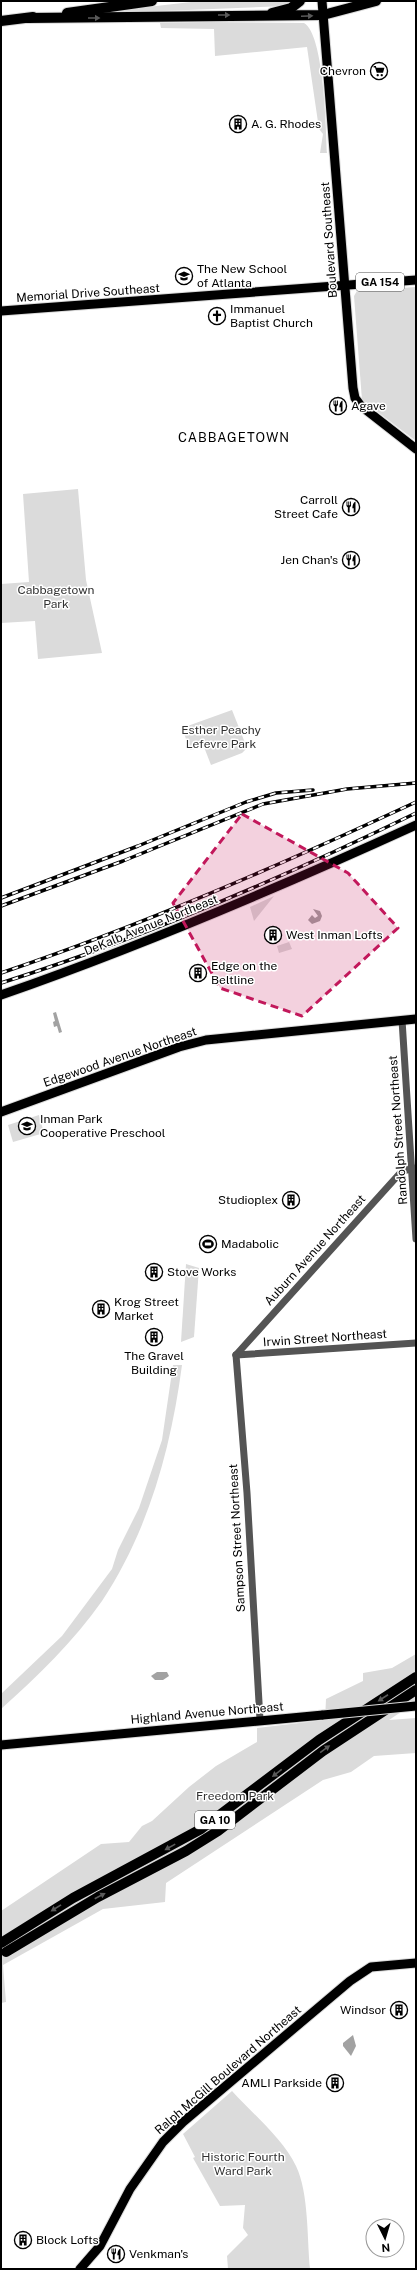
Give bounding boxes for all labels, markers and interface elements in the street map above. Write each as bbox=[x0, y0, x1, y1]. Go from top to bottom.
one-way arrow bbox=[218, 12, 231, 18]
one-way arrow bbox=[301, 13, 314, 19]
one-way arrow bbox=[88, 15, 101, 21]
supermarket icon: Chevron bbox=[369, 61, 389, 81]
place label: Chevron bbox=[320, 64, 366, 78]
building icon: A. G. Rhodes bbox=[228, 114, 248, 134]
place label: A. G. Rhodes bbox=[251, 117, 321, 131]
street label: Boulevard Southeast bbox=[318, 181, 340, 299]
place label: The New School of Atlanta bbox=[197, 262, 288, 290]
school or university icon: The New School of Atlanta bbox=[174, 266, 194, 286]
road number: GA 154 bbox=[356, 273, 404, 291]
street label: Memorial Drive Southeast bbox=[16, 281, 161, 305]
place label: Immanuel Baptist Church bbox=[230, 302, 313, 330]
church icon: Immanuel Baptist Church bbox=[207, 306, 227, 326]
restaurant icon: Agave bbox=[328, 396, 348, 416]
place label: Agave bbox=[351, 399, 386, 413]
district label: CABBAGETOWN bbox=[178, 430, 290, 445]
place label: Carroll Street Cafe bbox=[274, 493, 338, 521]
restaurant icon: Carroll Street Cafe bbox=[341, 497, 361, 517]
restaurant icon: Jen Chan's bbox=[341, 550, 361, 570]
place label: Jen Chan's bbox=[280, 553, 338, 567]
park label: Cabbagetown Park bbox=[18, 583, 95, 611]
park label: Esther Peachy Lefevre Park bbox=[181, 723, 261, 751]
street label: DeKalb Avenue Northeast bbox=[82, 892, 220, 958]
building icon: West Inman Lofts bbox=[263, 925, 283, 945]
place label: West Inman Lofts bbox=[286, 928, 383, 942]
place label: Edge on the Beltline bbox=[211, 959, 277, 987]
building icon: Edge on the Beltline bbox=[188, 963, 208, 983]
street label: Edgewood Avenue Northeast bbox=[42, 1024, 199, 1090]
street label: Randolph Street Northeast bbox=[386, 1054, 410, 1205]
place label: Inman Park Cooperative Preschool bbox=[40, 1112, 166, 1140]
school or university icon: Inman Park Cooperative Preschool bbox=[17, 1116, 37, 1136]
building icon: Studioplex bbox=[281, 1190, 301, 1210]
street label: Auburn Avenue Northeast bbox=[262, 1192, 369, 1308]
place label: Studioplex bbox=[218, 1193, 278, 1207]
sports icon: Madabolic bbox=[198, 1234, 218, 1254]
place label: Madabolic bbox=[221, 1237, 279, 1251]
building icon: Stove Works bbox=[144, 1262, 164, 1282]
place label: Stove Works bbox=[167, 1265, 236, 1279]
place label: Krog Street Market bbox=[114, 1295, 179, 1323]
building icon: Krog Street Market bbox=[91, 1299, 111, 1319]
building icon: The Gravel Building bbox=[144, 1327, 164, 1347]
street label: Irwin Street Northeast bbox=[263, 1327, 388, 1349]
place label: The Gravel Building bbox=[124, 1349, 184, 1377]
street label: Sampson Street Northeast bbox=[226, 1463, 248, 1613]
one-way arrow bbox=[378, 1694, 388, 1702]
street label: Highland Avenue Northeast bbox=[130, 1699, 284, 1727]
one-way arrow bbox=[320, 1745, 331, 1753]
one-way arrow bbox=[271, 1768, 282, 1777]
park label: Freedom Park bbox=[196, 1789, 274, 1803]
road number: GA 10 bbox=[195, 1811, 235, 1829]
one-way arrow bbox=[164, 1843, 176, 1850]
one-way arrow bbox=[94, 1893, 105, 1899]
one-way arrow bbox=[50, 1905, 62, 1912]
building icon: Windsor bbox=[389, 2000, 409, 2020]
street label: Ralph McGill Boulevard Northeast bbox=[152, 2003, 304, 2137]
place label: Windsor bbox=[340, 2003, 386, 2017]
building icon: AMLI Parkside bbox=[325, 2073, 345, 2093]
place label: AMLI Parkside bbox=[241, 2076, 322, 2090]
park label: Historic Fourth Ward Park bbox=[201, 2150, 285, 2178]
north arrow bbox=[365, 2218, 405, 2258]
building icon: Block Lofts bbox=[13, 2230, 33, 2250]
place label: Block Lofts bbox=[36, 2233, 99, 2247]
text: N bbox=[381, 2242, 391, 2254]
restaurant icon: Venkman's bbox=[106, 2244, 126, 2264]
place label: Venkman's bbox=[129, 2247, 188, 2261]

